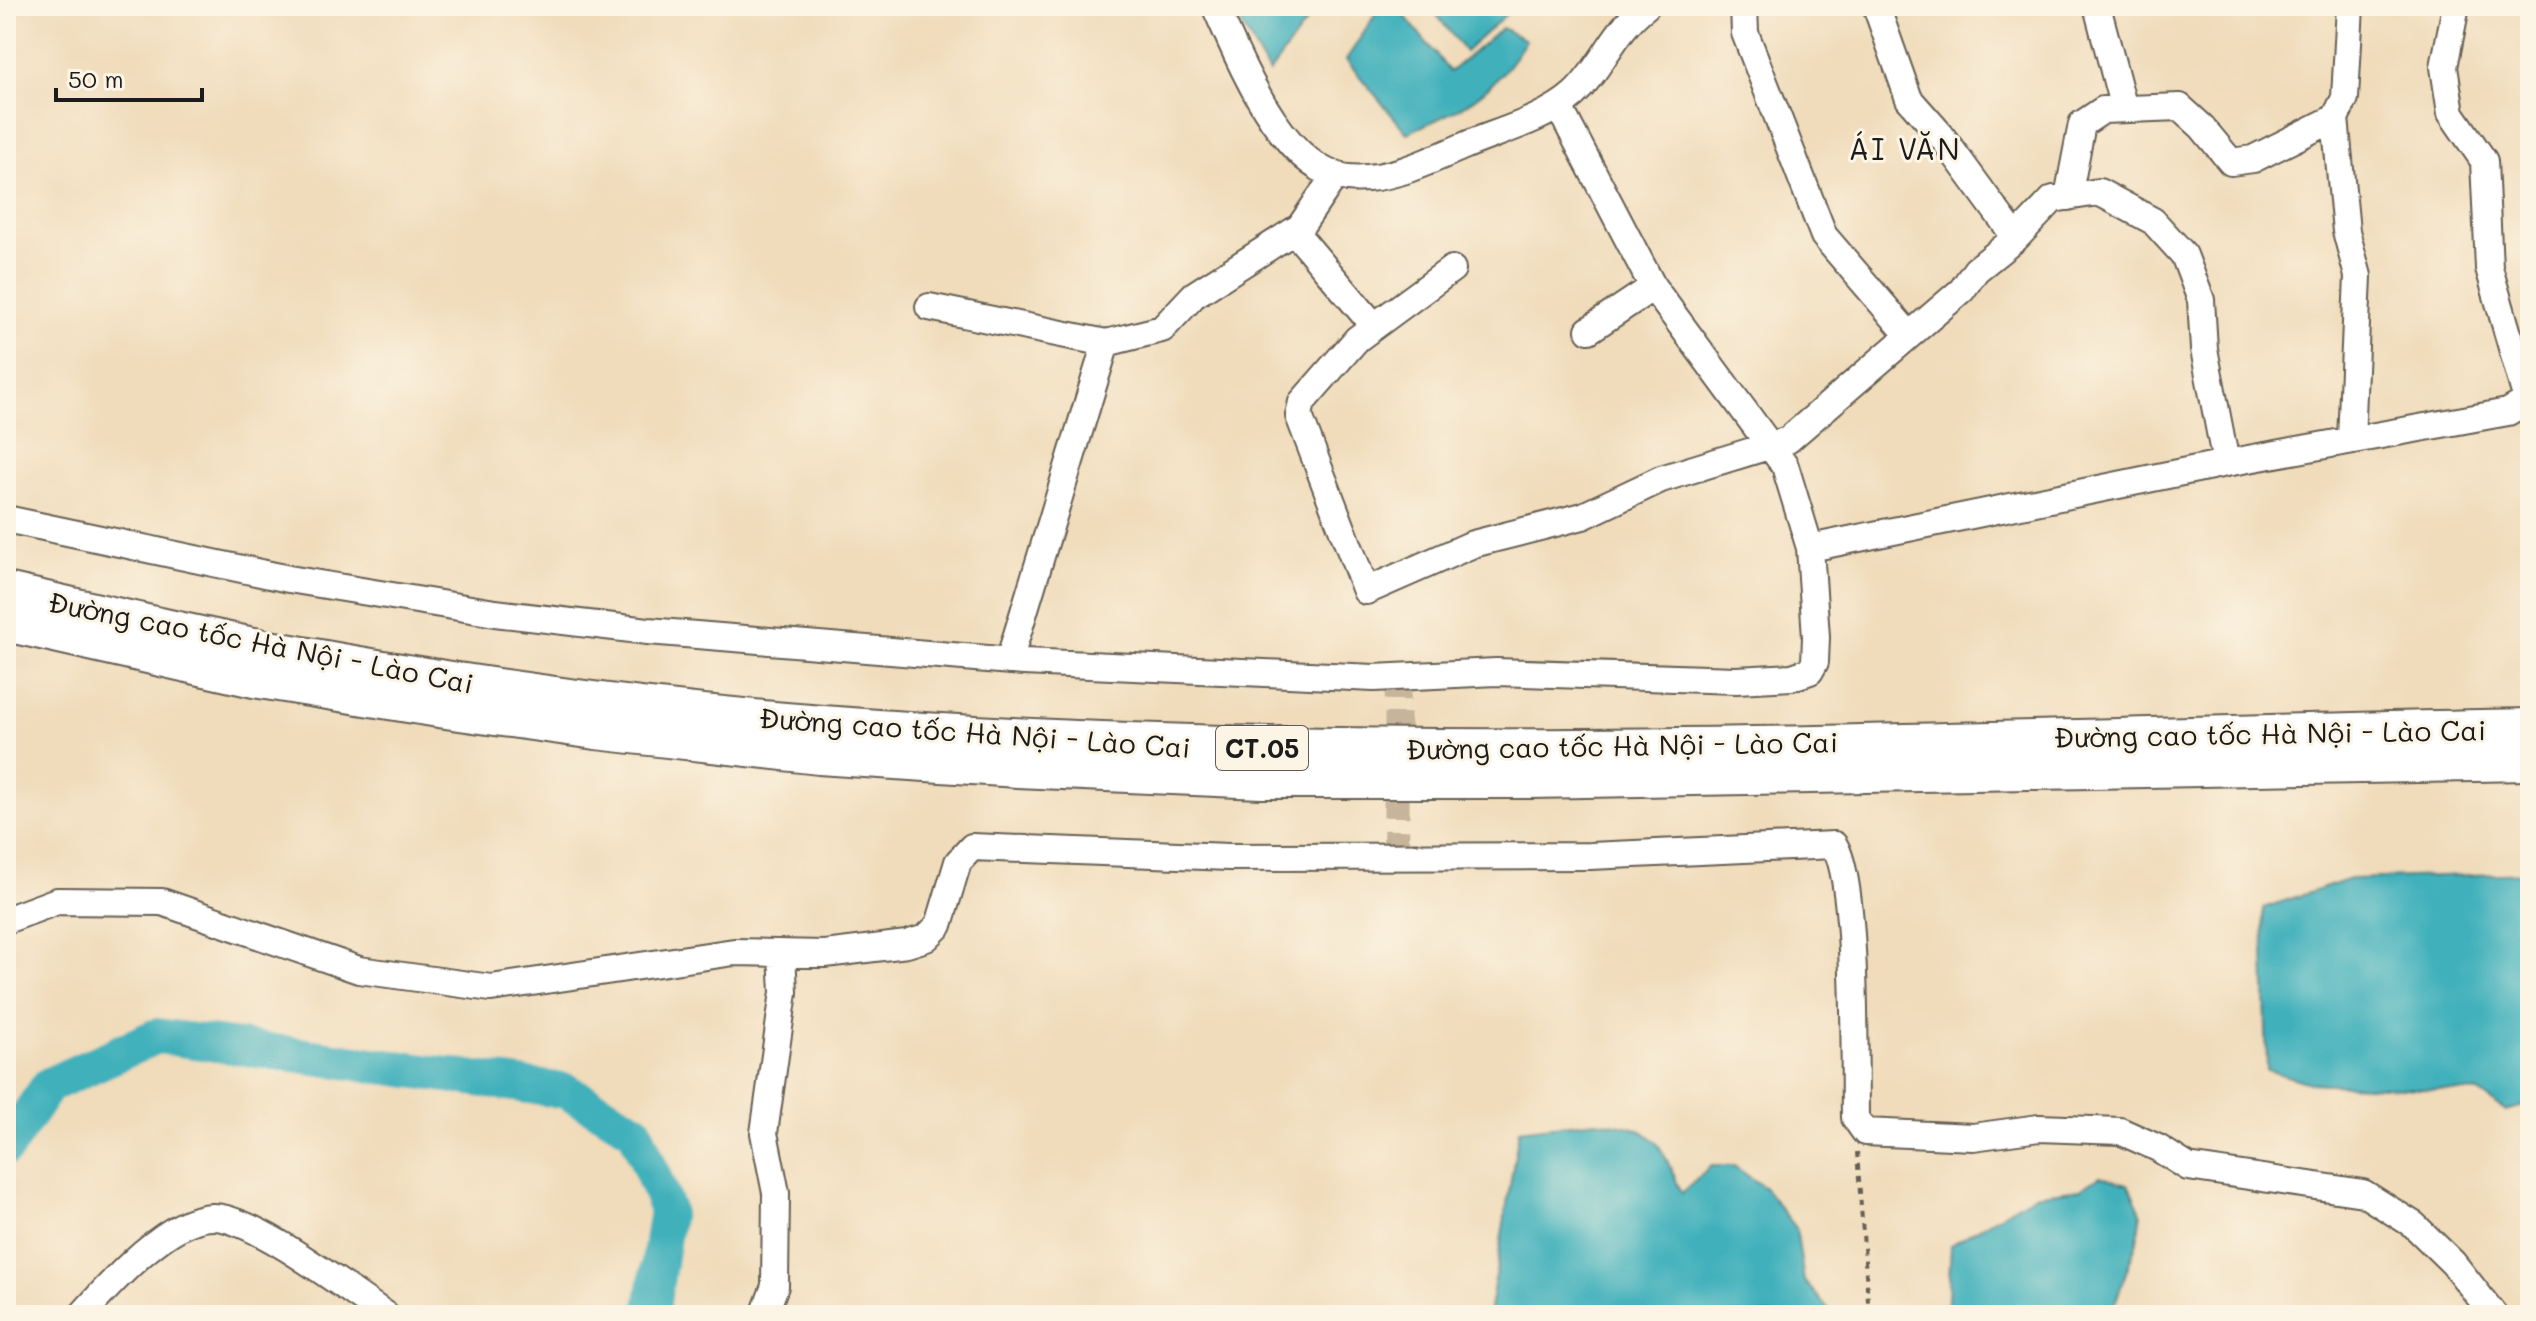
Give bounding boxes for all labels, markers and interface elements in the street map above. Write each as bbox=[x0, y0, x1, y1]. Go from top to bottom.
scale bar bbox=[56, 52, 202, 102]
text: 50 m bbox=[68, 63, 124, 94]
district label: ÁI VĂN bbox=[1848, 128, 1962, 168]
street label: Đường cao tốc Hà Nội - Lào Cai bbox=[45, 583, 477, 701]
street label: Đường cao tốc Hà Nội - Lào Cai bbox=[758, 699, 1192, 765]
street label: Đường cao tốc Hà Nội - Lào Cai bbox=[2054, 711, 2486, 755]
street label: Đường cao tốc Hà Nội - Lào Cai bbox=[1406, 723, 1838, 767]
road number: CT.05 bbox=[1216, 726, 1308, 770]

